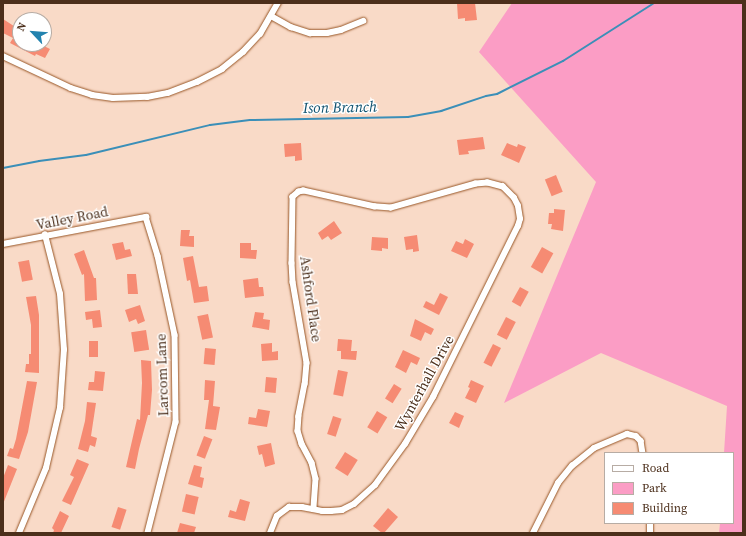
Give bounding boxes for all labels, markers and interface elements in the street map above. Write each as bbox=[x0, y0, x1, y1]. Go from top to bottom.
north arrow bbox=[12, 12, 52, 52]
text: N bbox=[13, 20, 30, 34]
water label: Ison Branch bbox=[303, 97, 377, 117]
street label: Valley Road bbox=[35, 203, 109, 233]
street label: Ashford Place bbox=[297, 255, 325, 343]
street label: Wynterhall Drive bbox=[391, 332, 457, 434]
street label: Larcom Lane bbox=[152, 333, 172, 417]
legend bbox=[604, 452, 734, 524]
text: Road bbox=[642, 460, 669, 476]
text: Park bbox=[642, 480, 667, 496]
text: Building bbox=[642, 500, 687, 516]

